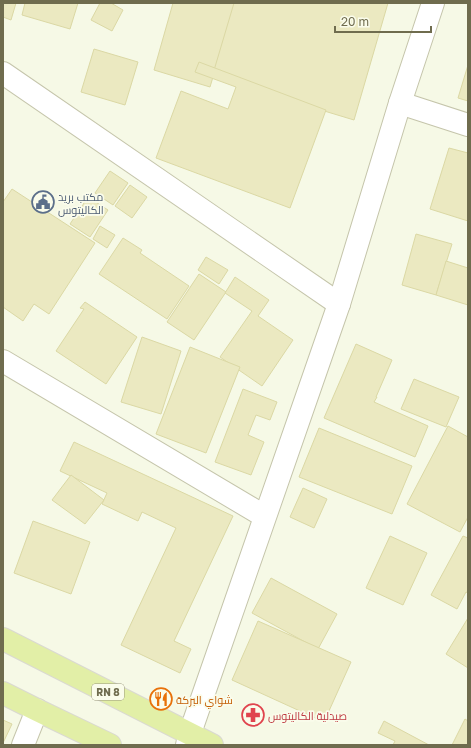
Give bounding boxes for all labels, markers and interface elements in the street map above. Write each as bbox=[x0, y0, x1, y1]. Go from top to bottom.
scale bar bbox=[335, 8, 431, 34]
text: 20 m bbox=[341, 14, 369, 29]
public building icon: مكتب بريد الكاليتوس bbox=[30, 189, 56, 215]
place label: مكتب بريد الكاليتوس bbox=[58, 190, 104, 217]
road number: RN 8 bbox=[92, 684, 124, 700]
restaurant icon: شواي البركة bbox=[148, 686, 174, 712]
place label: شواي البركة bbox=[176, 693, 233, 709]
pharmacy icon: صيدلية الكاليتوس bbox=[240, 702, 266, 728]
place label: صيدلية الكاليتوس bbox=[268, 709, 347, 723]

